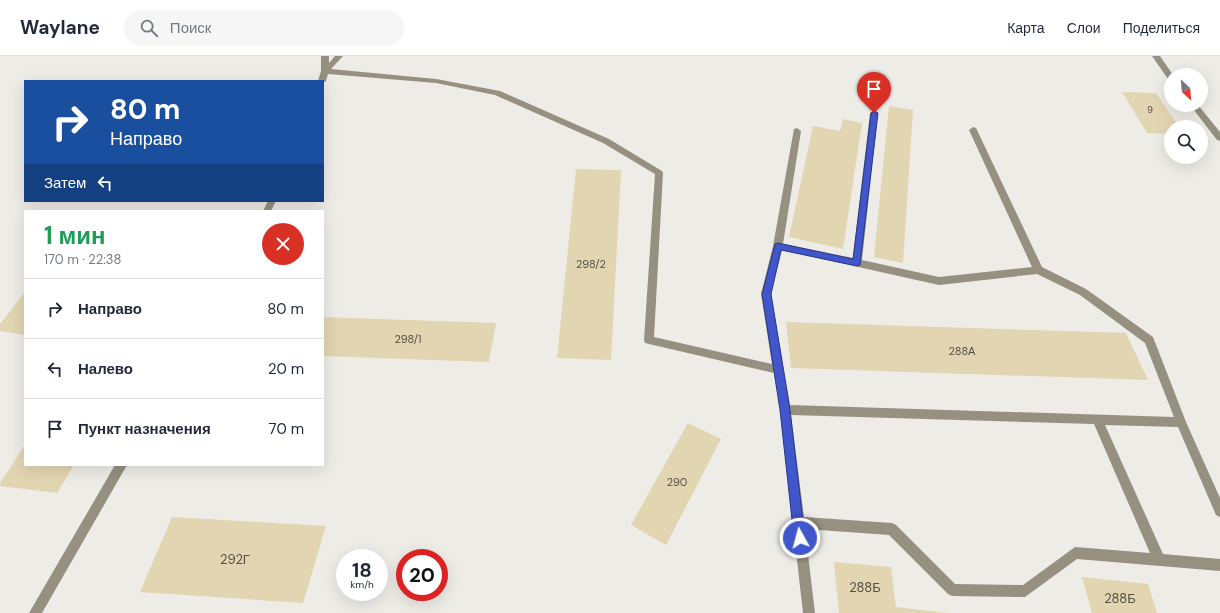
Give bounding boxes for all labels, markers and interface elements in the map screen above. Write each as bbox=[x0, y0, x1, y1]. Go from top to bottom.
search box bbox=[124, 10, 404, 46]
text: Waylane bbox=[20, 15, 100, 40]
icon: search bbox=[138, 17, 160, 39]
text: Поиск bbox=[170, 18, 211, 38]
text: Карта bbox=[1007, 19, 1045, 37]
text: Слои bbox=[1067, 19, 1101, 37]
text: Поделиться bbox=[1123, 19, 1200, 37]
north arrow bbox=[1164, 68, 1208, 112]
map controls bbox=[1164, 68, 1208, 164]
pin bbox=[857, 72, 891, 113]
icon: arrive bbox=[863, 78, 885, 100]
text: 80 m bbox=[110, 91, 180, 128]
icon: right bbox=[44, 96, 96, 148]
house number: 9 bbox=[1147, 104, 1153, 116]
button: search bbox=[1164, 120, 1208, 164]
text: Направо bbox=[110, 127, 182, 151]
icon: left bbox=[94, 172, 116, 194]
text: Затем bbox=[44, 173, 86, 193]
text: 1 мин bbox=[44, 220, 105, 251]
button: close bbox=[262, 223, 304, 265]
text: 170 m · 22:38 bbox=[44, 251, 121, 268]
house number: 298/2 bbox=[576, 257, 606, 271]
icon: right bbox=[44, 298, 66, 320]
text: Направо bbox=[78, 299, 142, 319]
text: 80 m bbox=[267, 299, 304, 319]
house number: 298/1 bbox=[394, 332, 422, 346]
house number: 288А bbox=[949, 344, 976, 358]
icon: left bbox=[44, 358, 66, 380]
text: Налево bbox=[78, 359, 133, 379]
text: 20 m bbox=[268, 359, 304, 379]
icon: arrive bbox=[44, 418, 66, 440]
text: Пункт назначения bbox=[78, 419, 211, 439]
text: 70 m bbox=[269, 419, 304, 439]
house number: 290 bbox=[667, 475, 687, 489]
position arrow bbox=[779, 517, 821, 559]
speed limit sign: 20 bbox=[396, 549, 448, 601]
house number: 292Г bbox=[220, 551, 250, 568]
text: 18 bbox=[352, 557, 372, 583]
text: km/h bbox=[350, 578, 374, 591]
house number: 288Б bbox=[849, 579, 881, 596]
house number: 288Б bbox=[1104, 590, 1136, 607]

